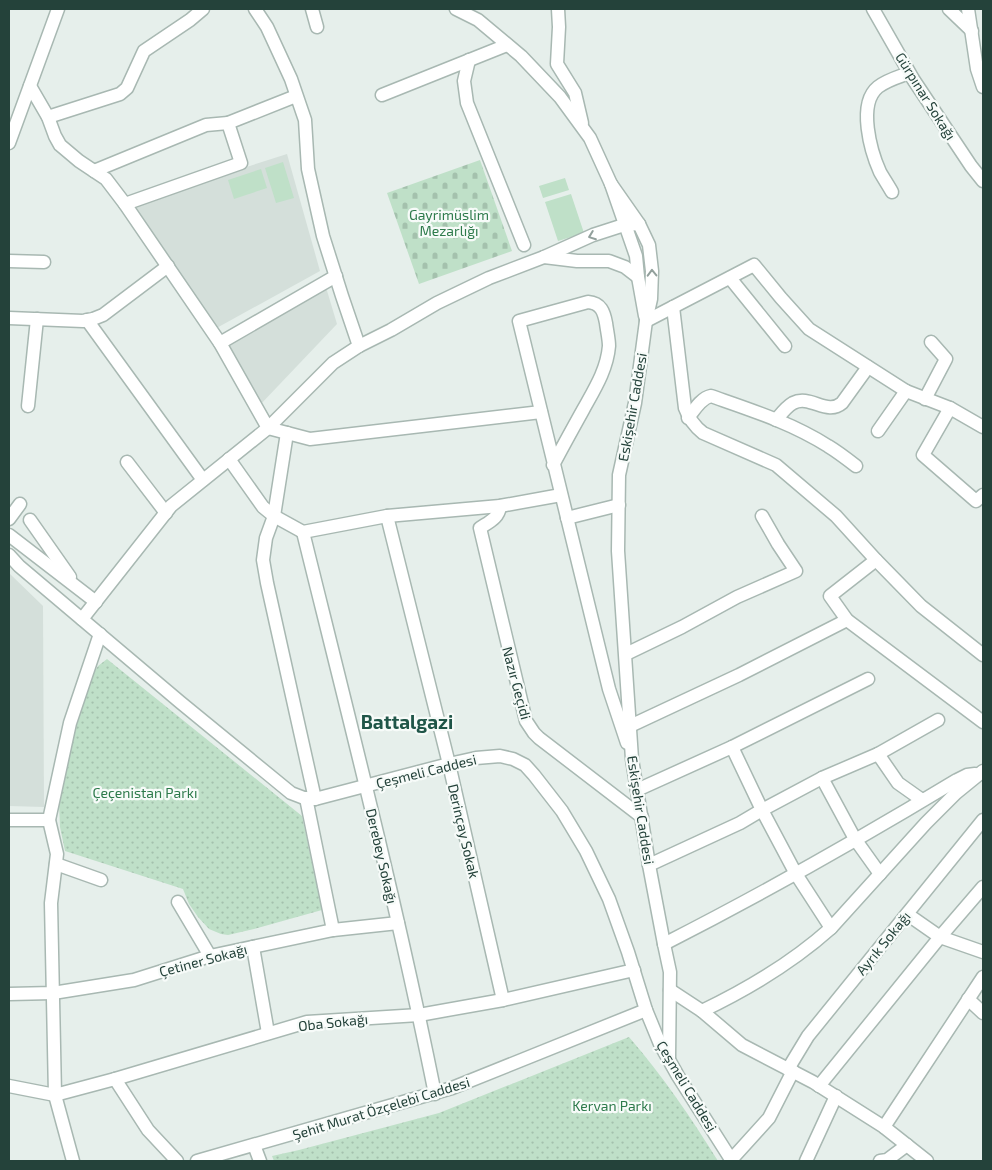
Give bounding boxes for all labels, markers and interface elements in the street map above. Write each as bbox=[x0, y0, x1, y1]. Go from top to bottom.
street label: Gürpınar Sokağı bbox=[892, 49, 960, 143]
park label: Gayrimüslim Mezarlığı bbox=[409, 206, 489, 239]
one-way arrow bbox=[589, 230, 597, 240]
one-way arrow bbox=[647, 268, 657, 276]
street label: Eskişehir Caddesi bbox=[614, 351, 651, 463]
street label: Nazır Geçidi bbox=[498, 645, 535, 722]
district label: Battalgazi bbox=[361, 710, 453, 733]
street label: Çeşmeli Caddesi bbox=[374, 750, 478, 793]
street label: Eskişehir Caddesi bbox=[623, 754, 658, 866]
street label: Derinçay Sokak bbox=[444, 782, 483, 880]
park label: Çeçenistan Parkı bbox=[93, 784, 197, 802]
street label: Derebey Sokağı bbox=[363, 807, 401, 905]
street label: Ayrık Sokağı bbox=[852, 908, 914, 978]
street label: Çetiner Sokağı bbox=[157, 940, 249, 981]
street label: Oba Sokağı bbox=[297, 1010, 369, 1034]
street label: Çeşmeli Caddesi bbox=[652, 1037, 721, 1135]
street label: Şehit Murat Özçelebi Caddesi bbox=[290, 1073, 472, 1144]
park label: Kervan Parkı bbox=[572, 1097, 652, 1114]

